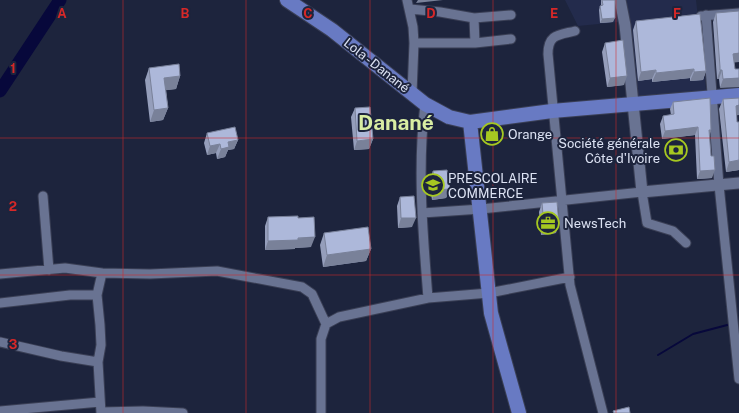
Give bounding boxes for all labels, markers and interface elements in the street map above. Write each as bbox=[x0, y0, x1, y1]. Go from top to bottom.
text: A bbox=[57, 6, 67, 21]
text: B bbox=[181, 6, 190, 21]
text: C bbox=[303, 6, 313, 21]
text: D bbox=[426, 6, 436, 21]
text: E bbox=[550, 6, 558, 21]
text: F bbox=[673, 6, 681, 21]
street label: Lola - Danané bbox=[341, 35, 412, 96]
text: 1 bbox=[10, 61, 16, 76]
district label: Danané bbox=[358, 110, 434, 135]
shop icon: Orange bbox=[479, 121, 505, 147]
place label: Orange bbox=[508, 127, 552, 142]
place label: Société générale Côte d'Ivoire bbox=[558, 136, 660, 166]
bank icon: Société générale Côte d'Ivoire bbox=[663, 137, 689, 163]
place label: PRESCOLAIRE COMMERCE bbox=[448, 171, 538, 201]
school or university icon: PRESCOLAIRE COMMERCE bbox=[420, 172, 446, 198]
text: 2 bbox=[9, 199, 17, 214]
office icon: NewsTech bbox=[535, 210, 561, 236]
place label: NewsTech bbox=[564, 216, 626, 231]
text: 3 bbox=[9, 337, 18, 352]

